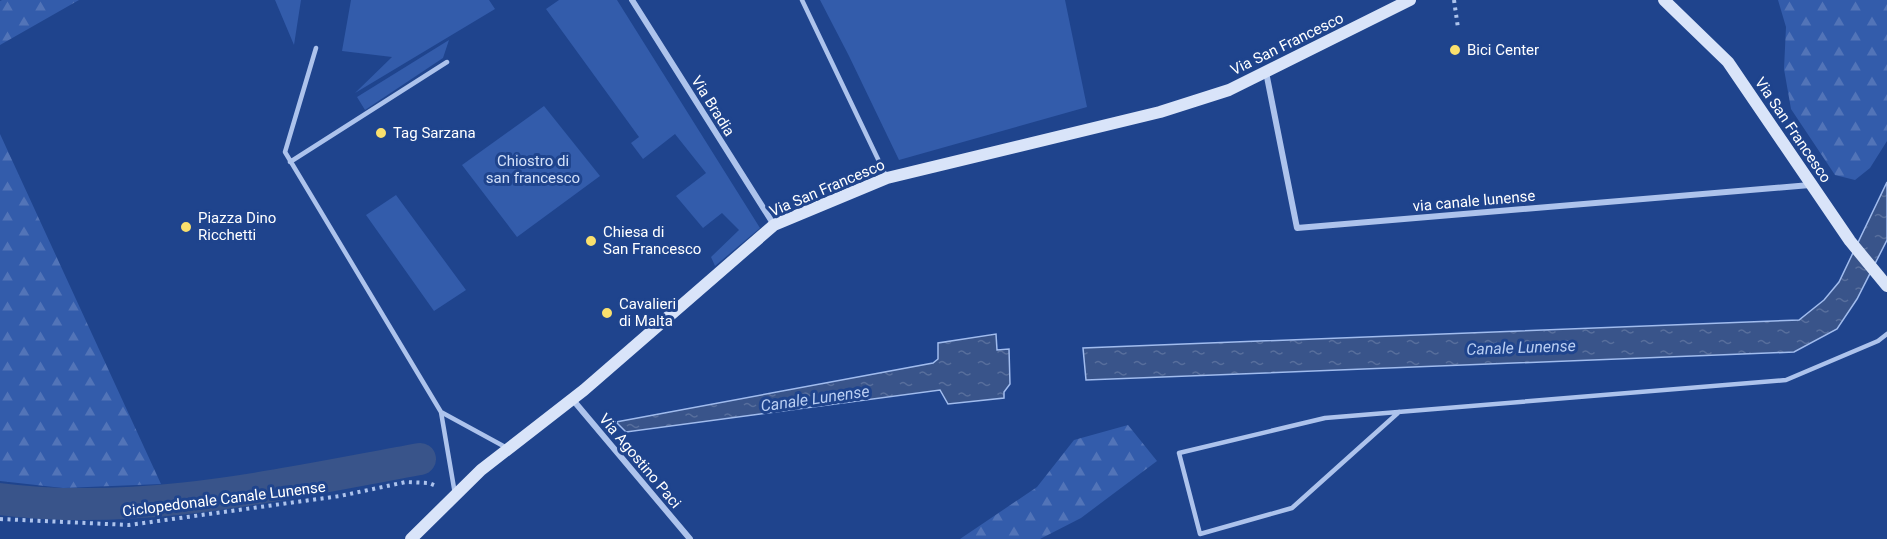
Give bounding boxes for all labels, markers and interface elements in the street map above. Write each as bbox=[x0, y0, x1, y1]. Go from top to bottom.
street label: Via San Francesco bbox=[1228, 9, 1346, 79]
place label: Bici Center bbox=[1467, 41, 1539, 59]
marker: Bici Center bbox=[1448, 43, 1462, 57]
street label: Via Bradia bbox=[687, 73, 739, 139]
street label: Via San Francesco bbox=[1751, 74, 1835, 186]
place label: Tag Sarzana bbox=[393, 124, 476, 142]
marker: Tag Sarzana bbox=[374, 126, 388, 140]
park label: Chiostro di san francesco bbox=[486, 152, 580, 187]
street label: Via San Francesco bbox=[767, 156, 887, 220]
street label: via canale lunense bbox=[1412, 187, 1536, 215]
place label: Piazza Dino Ricchetti bbox=[198, 209, 276, 244]
marker: Piazza Dino Ricchetti bbox=[179, 220, 193, 234]
place label: Chiesa di San Francesco bbox=[603, 223, 701, 258]
marker: Chiesa di San Francesco bbox=[584, 234, 598, 248]
place label: Cavalieri di Malta bbox=[619, 295, 676, 330]
marker: Cavalieri di Malta bbox=[600, 306, 614, 320]
water label: Canale Lunense bbox=[1466, 336, 1576, 359]
water label: Canale Lunense bbox=[759, 381, 871, 416]
street label: Via Agostino Paci bbox=[595, 410, 685, 512]
street label: Ciclopedonale Canale Lunense bbox=[121, 478, 327, 520]

